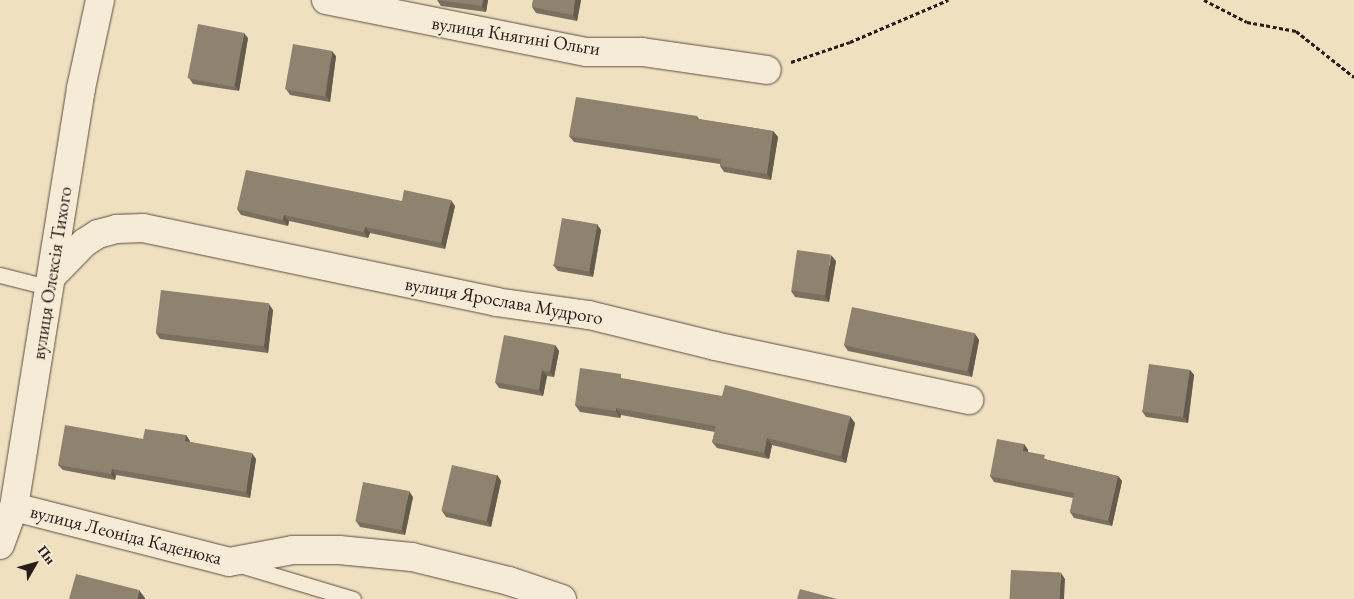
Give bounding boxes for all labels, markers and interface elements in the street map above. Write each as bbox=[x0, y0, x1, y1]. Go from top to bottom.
street label: вулиця Княгині Ольги bbox=[430, 11, 602, 61]
street label: вулиця Олексія Тихого bbox=[27, 185, 77, 361]
street label: вулиця Ярослава Мудрого bbox=[403, 272, 605, 330]
street label: вулиця Леоніда Каденюка bbox=[28, 500, 224, 570]
north arrow bbox=[10, 539, 60, 589]
text: Пн bbox=[34, 542, 60, 568]

